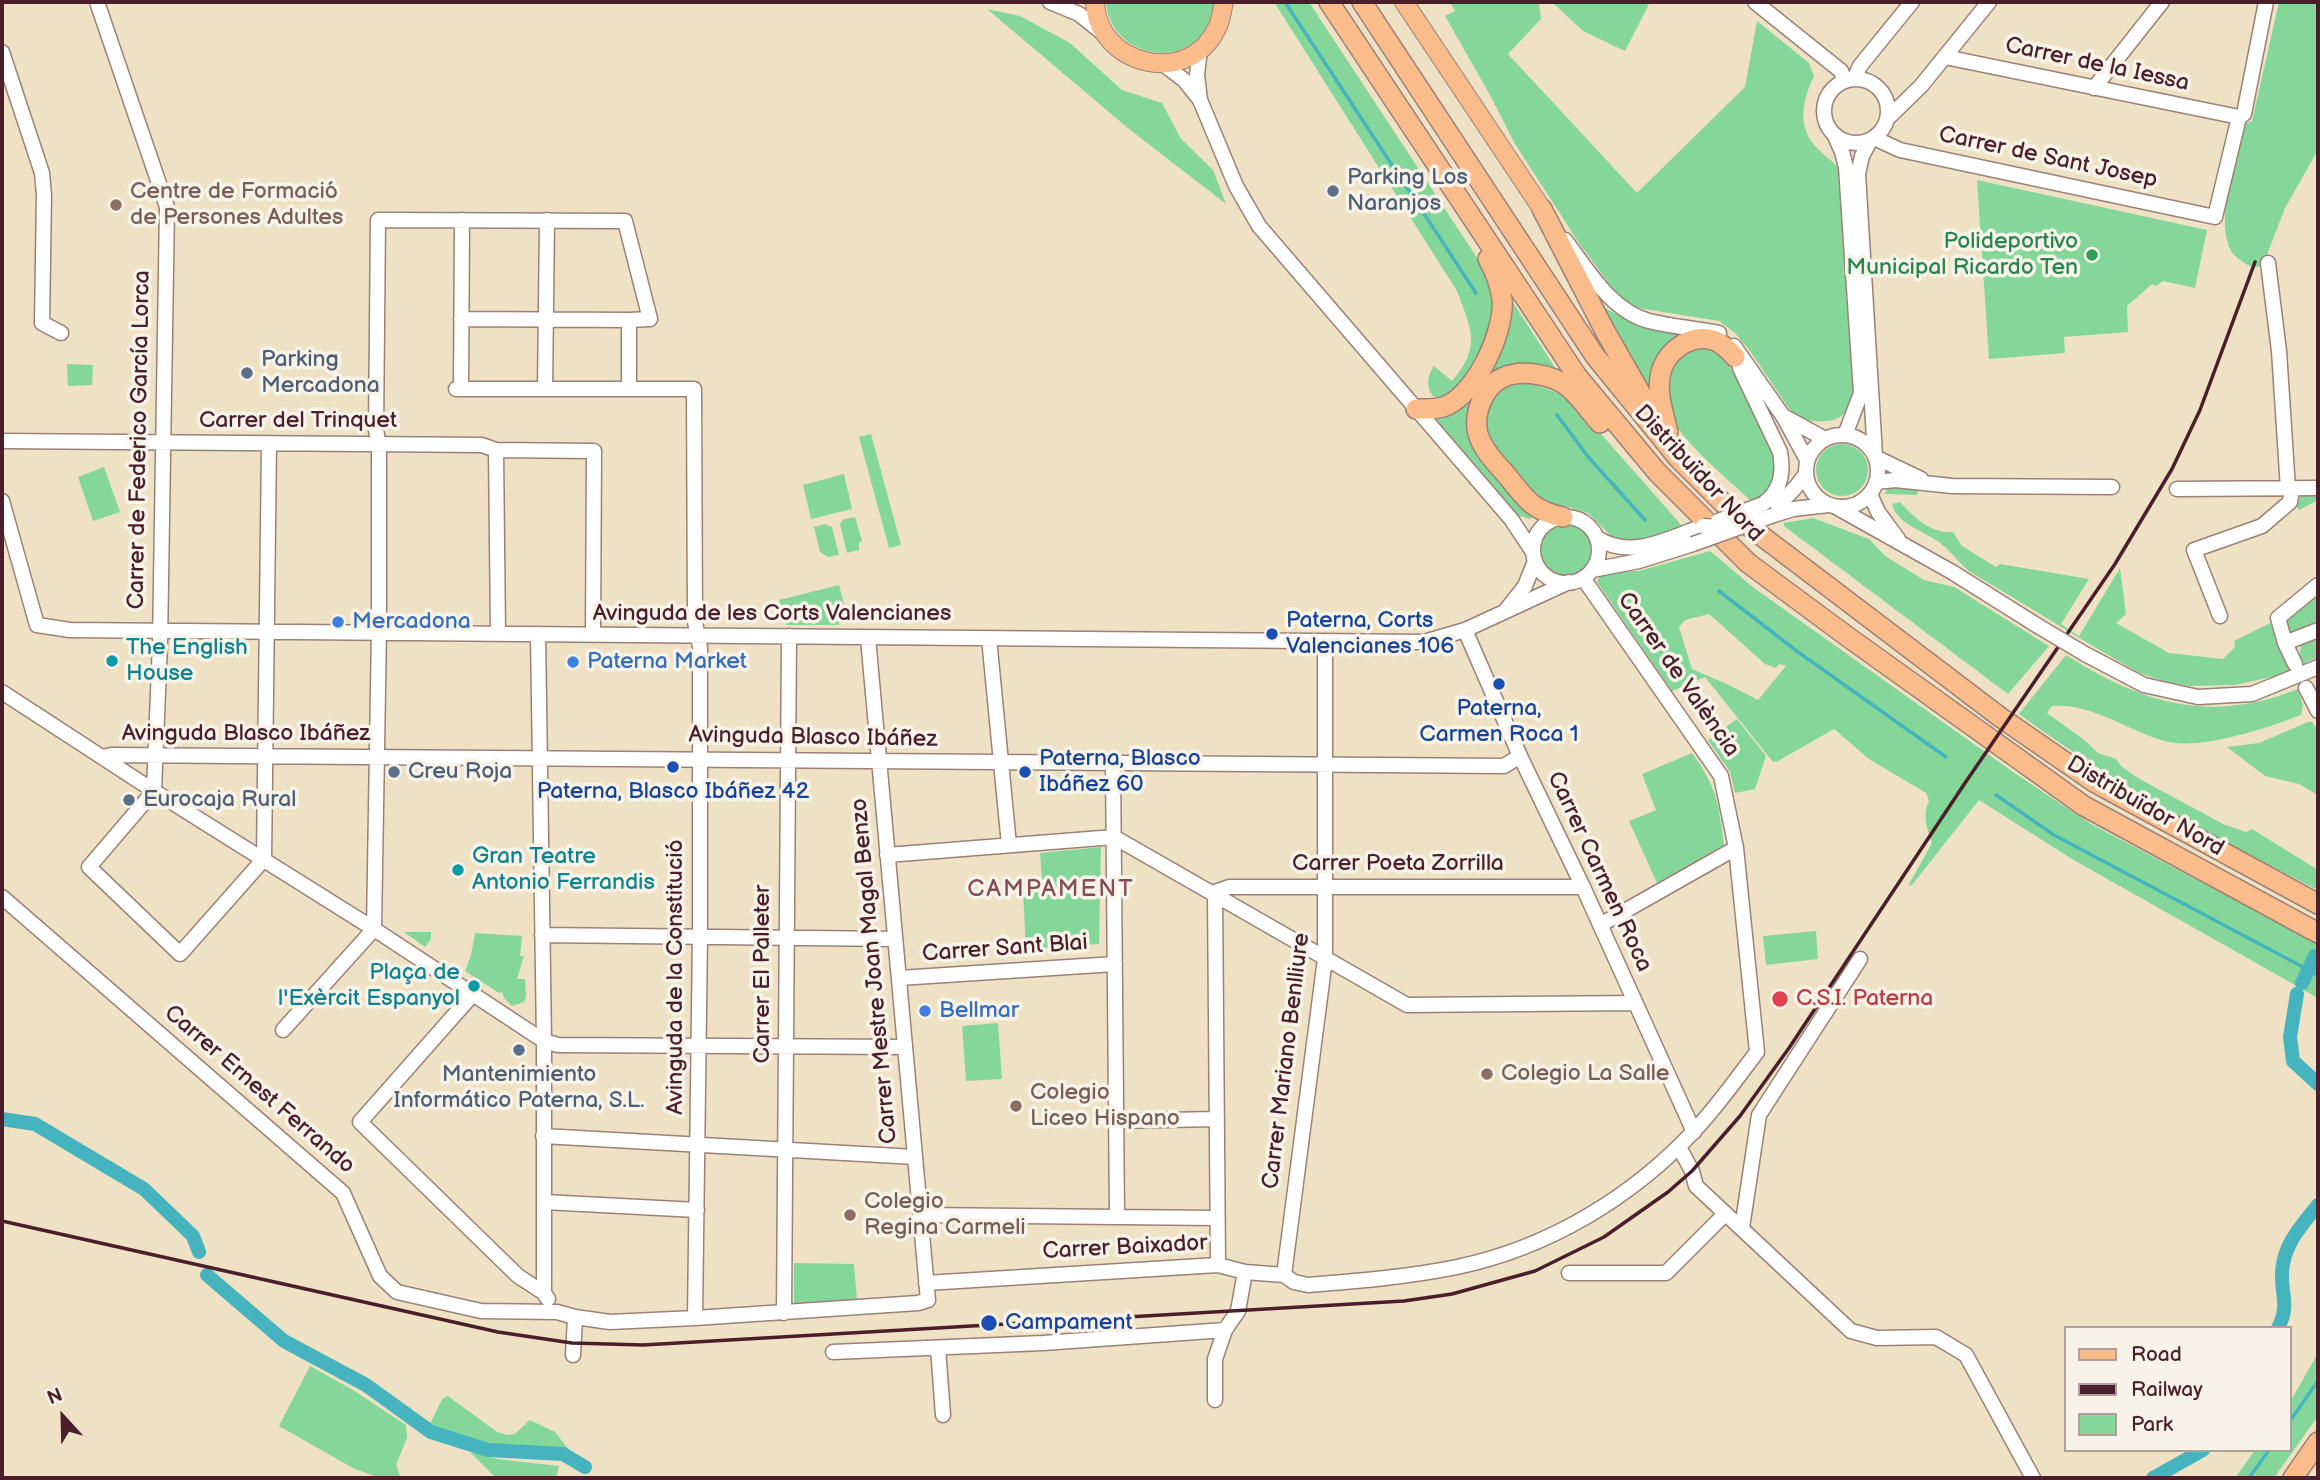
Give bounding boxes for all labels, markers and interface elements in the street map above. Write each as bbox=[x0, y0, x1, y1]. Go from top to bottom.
street label: Carrer de la Iessa bbox=[2002, 32, 2192, 98]
street label: Carrer de Sant Josep bbox=[1936, 121, 2160, 195]
place label: Parking Los Naranjos bbox=[1347, 164, 1468, 218]
place label: Centre de Formació de Persones Adultes bbox=[130, 178, 343, 232]
marker: Parking Los Naranjos bbox=[1325, 183, 1341, 199]
marker: Centre de Formació de Persones Adultes bbox=[108, 197, 124, 213]
place label: Polideportivo Municipal Ricardo Ten bbox=[1846, 228, 2078, 282]
marker: Polideportivo Municipal Ricardo Ten bbox=[2084, 247, 2100, 263]
street label: Carrer de Federico García Lorca bbox=[123, 270, 157, 610]
place label: Parking Mercadona bbox=[261, 346, 380, 400]
marker: Parking Mercadona bbox=[239, 365, 255, 381]
street label: Distribuïdor Nord bbox=[1628, 400, 1768, 548]
street label: Carrer del Trinquet bbox=[199, 407, 397, 435]
street label: Carrer de València bbox=[1611, 587, 1745, 763]
street label: Avinguda de les Corts Valencianes bbox=[593, 600, 951, 628]
place label: Paterna, Corts Valencianes 106 bbox=[1286, 607, 1454, 661]
place label: Mercadona bbox=[352, 608, 471, 636]
marker: Mercadona bbox=[330, 614, 346, 630]
marker: Paterna, Corts Valencianes 106 bbox=[1264, 626, 1280, 642]
place label: The English House bbox=[126, 634, 248, 688]
place label: Paterna Market bbox=[587, 648, 747, 676]
marker: The English House bbox=[104, 653, 120, 669]
marker: Paterna Market bbox=[565, 654, 581, 670]
marker: Paterna, Carmen Roca 1 bbox=[1491, 676, 1507, 692]
place label: Paterna, Carmen Roca 1 bbox=[1419, 695, 1579, 749]
street label: Avinguda Blasco Ibáñez bbox=[122, 720, 370, 748]
street label: Avinguda Blasco Ibáñez bbox=[688, 722, 938, 754]
place label: Paterna, Blasco Ibáñez 60 bbox=[1039, 745, 1201, 799]
street label: Distribuïdor Nord bbox=[2061, 751, 2229, 863]
place label: Creu Roja bbox=[408, 758, 512, 786]
marker: Paterna, Blasco Ibáñez 42 bbox=[665, 759, 681, 775]
marker: Creu Roja bbox=[386, 764, 402, 780]
marker: Paterna, Blasco Ibáñez 60 bbox=[1017, 764, 1033, 780]
street label: Carrer Carmen Roca bbox=[1540, 767, 1658, 977]
place label: Paterna, Blasco Ibáñez 42 bbox=[537, 778, 809, 806]
place label: Eurocaja Rural bbox=[143, 786, 296, 814]
marker: Eurocaja Rural bbox=[121, 792, 137, 808]
street label: Carrer Mestre Joan Magal Benzo bbox=[846, 797, 904, 1145]
street label: Avinguda de la Constitució bbox=[662, 839, 690, 1115]
place label: Gran Teatre Antonio Ferrandis bbox=[472, 843, 655, 897]
street label: Carrer Poeta Zorrilla bbox=[1292, 850, 1504, 878]
marker: Gran Teatre Antonio Ferrandis bbox=[450, 862, 466, 878]
district label: CAMPAMENT bbox=[968, 876, 1134, 904]
street label: Carrer El Palleter bbox=[749, 885, 777, 1063]
street label: Carrer Sant Blai bbox=[921, 929, 1089, 969]
street label: Carrer Mariano Benlliure bbox=[1258, 931, 1316, 1191]
place label: Plaça de l'Exèrcit Espanyol bbox=[278, 959, 460, 1013]
marker: Plaça de l'Exèrcit Espanyol bbox=[466, 978, 482, 994]
place label: C.S.I. Paterna bbox=[1796, 985, 1933, 1013]
marker: C.S.I. Paterna bbox=[1770, 989, 1790, 1009]
place label: Bellmar bbox=[939, 997, 1019, 1025]
street label: Carrer Ernest Ferrando bbox=[158, 1000, 360, 1180]
marker: Bellmar bbox=[917, 1003, 933, 1019]
marker: Mantenimiento Informático Paterna, S.L. bbox=[511, 1042, 527, 1058]
place label: Colegio La Salle bbox=[1501, 1060, 1669, 1088]
place label: Mantenimiento Informático Paterna, S.L. bbox=[394, 1061, 644, 1115]
marker: Colegio La Salle bbox=[1479, 1066, 1495, 1082]
place label: Colegio Liceo Hispano bbox=[1030, 1079, 1180, 1133]
marker: Colegio Liceo Hispano bbox=[1008, 1098, 1024, 1114]
place label: Colegio Regina Carmeli bbox=[864, 1188, 1026, 1242]
marker: Colegio Regina Carmeli bbox=[842, 1207, 858, 1223]
street label: Carrer Baixador bbox=[1042, 1230, 1208, 1266]
place label: Campament bbox=[1005, 1309, 1132, 1337]
marker: Campament bbox=[979, 1313, 999, 1333]
legend bbox=[2064, 1326, 2292, 1452]
text: Road bbox=[2131, 1342, 2182, 1367]
text: Railway bbox=[2131, 1377, 2203, 1402]
north arrow bbox=[28, 1382, 98, 1452]
text: N bbox=[44, 1384, 66, 1410]
text: Park bbox=[2131, 1412, 2173, 1437]

